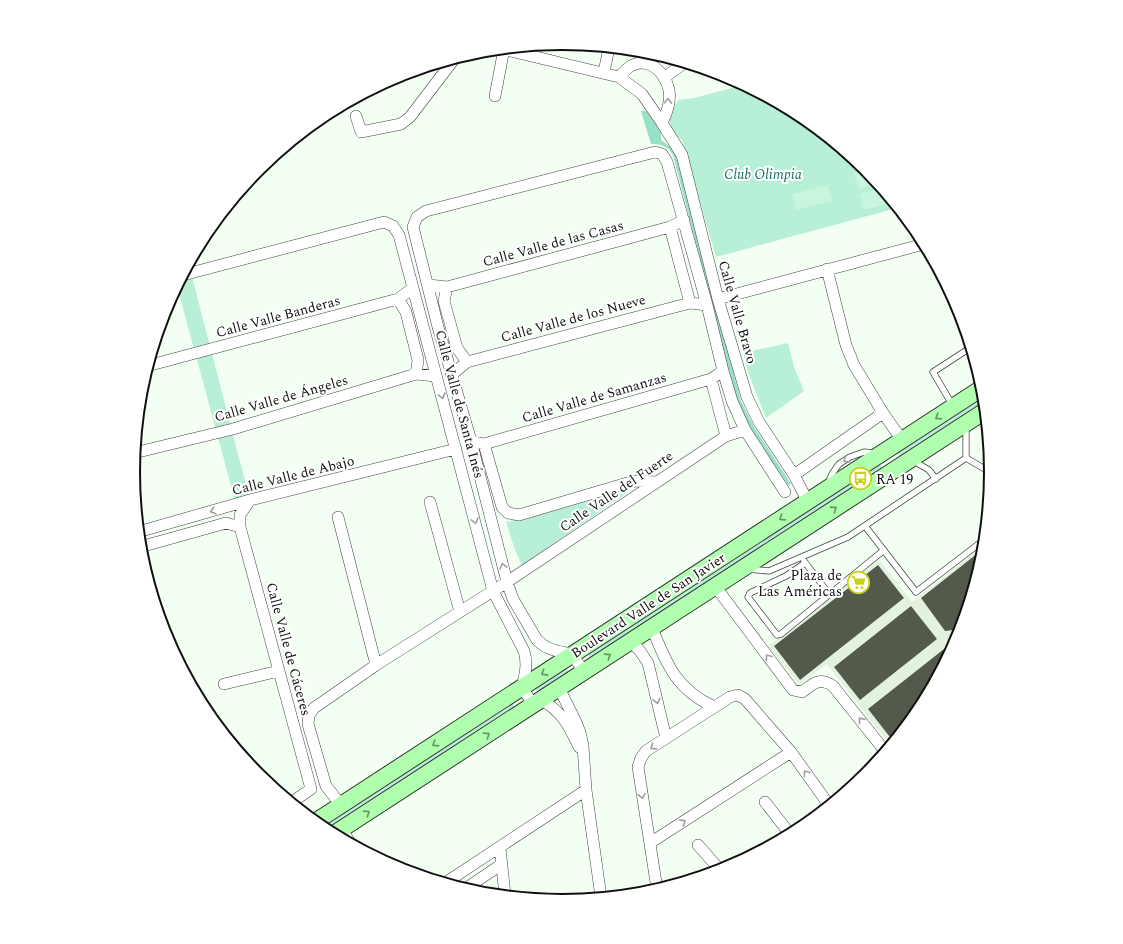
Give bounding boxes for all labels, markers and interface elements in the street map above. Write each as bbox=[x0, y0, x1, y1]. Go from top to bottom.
one-way arrow bbox=[664, 98, 673, 104]
park label: Club Olimpia bbox=[724, 164, 802, 185]
street label: Calle Valle de las Casas bbox=[480, 215, 626, 272]
street label: Calle Valle Bravo bbox=[713, 258, 762, 366]
street label: Calle Valle de los Nueve bbox=[498, 289, 648, 348]
street label: Calle Valle Banderas bbox=[214, 290, 343, 343]
street label: Calle Valle de Santa Inés bbox=[430, 328, 489, 481]
street label: Calle Valle de Samanzas bbox=[519, 367, 669, 428]
street label: Calle Valle de Ángeles bbox=[212, 369, 351, 428]
one-way arrow bbox=[437, 392, 445, 399]
one-way arrow bbox=[935, 412, 942, 420]
street label: Calle Valle del Fuerte bbox=[555, 445, 677, 537]
street label: Calle Valle de Abajo bbox=[230, 450, 357, 501]
one-way arrow bbox=[843, 456, 850, 463]
bus stop icon: RA 19 bbox=[848, 466, 874, 492]
place label: RA 19 bbox=[876, 469, 913, 490]
one-way arrow bbox=[210, 506, 217, 515]
one-way arrow bbox=[830, 506, 837, 514]
one-way arrow bbox=[779, 514, 786, 521]
one-way arrow bbox=[470, 517, 479, 524]
street label: Boulevard Valle de San Javier bbox=[567, 547, 730, 663]
one-way arrow bbox=[499, 563, 508, 570]
place label: Plaza de Las Américas bbox=[758, 565, 842, 602]
supermarket icon: Plaza de Las Américas bbox=[845, 570, 871, 596]
street label: Calle Valle de Cáceres bbox=[261, 580, 316, 718]
one-way arrow bbox=[604, 653, 611, 661]
one-way arrow bbox=[766, 655, 773, 662]
one-way arrow bbox=[541, 668, 548, 676]
one-way arrow bbox=[653, 698, 661, 704]
one-way arrow bbox=[858, 718, 865, 725]
one-way arrow bbox=[483, 732, 490, 739]
one-way arrow bbox=[432, 739, 439, 747]
one-way arrow bbox=[650, 742, 657, 749]
one-way arrow bbox=[804, 771, 811, 778]
one-way arrow bbox=[638, 793, 646, 799]
one-way arrow bbox=[362, 811, 369, 818]
one-way arrow bbox=[678, 819, 685, 826]

